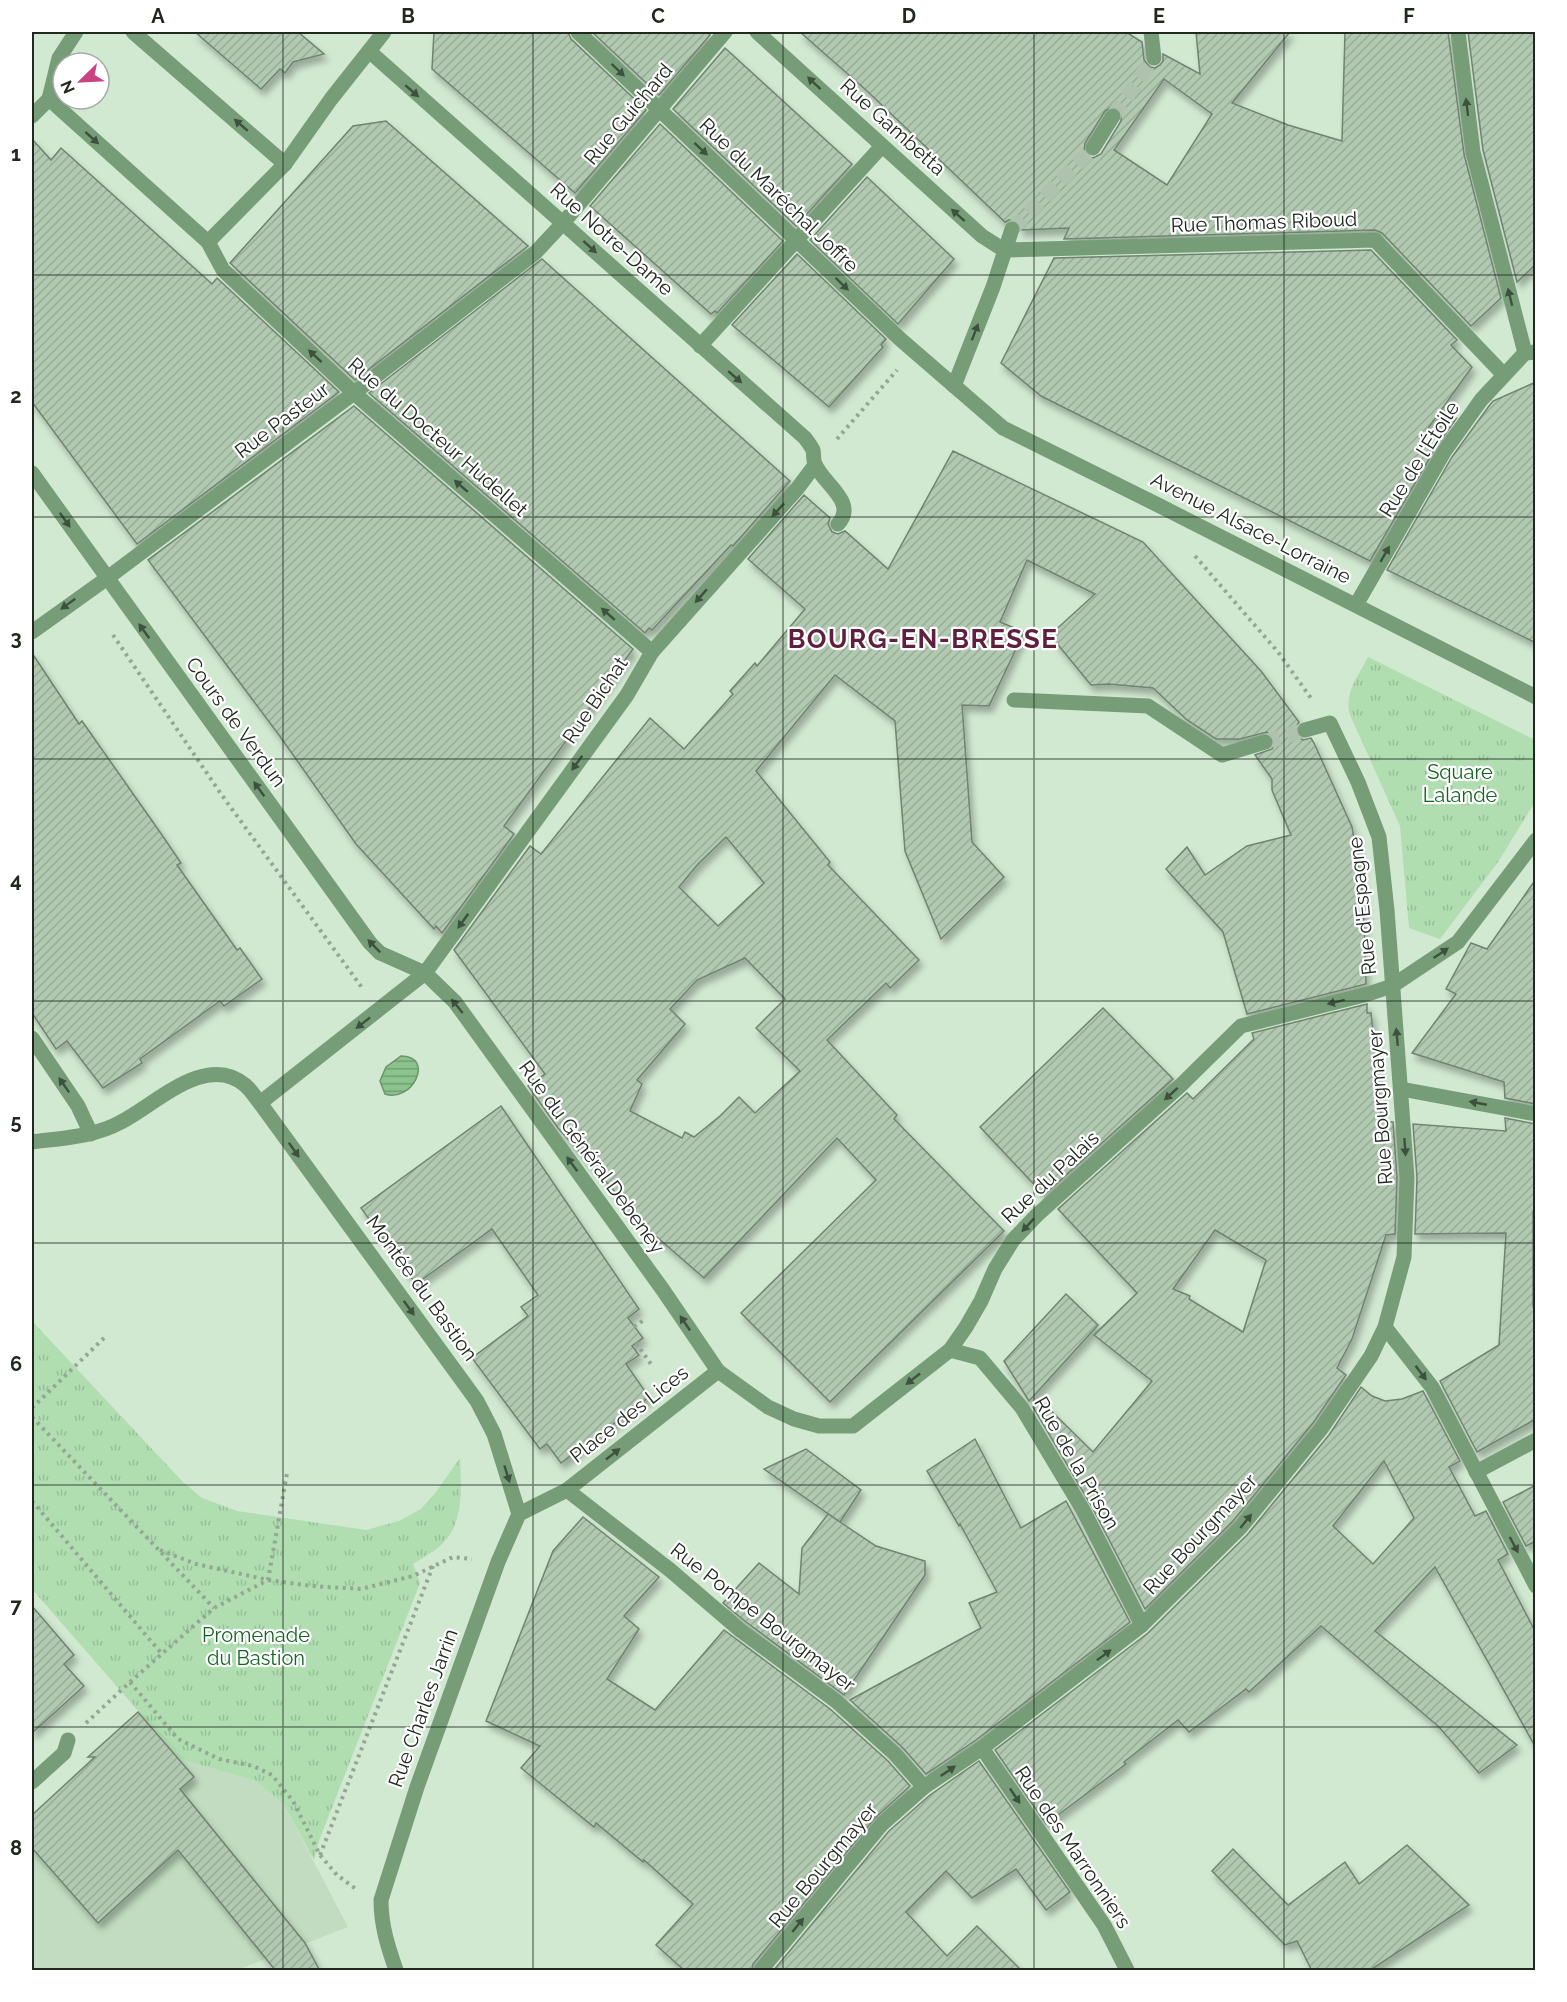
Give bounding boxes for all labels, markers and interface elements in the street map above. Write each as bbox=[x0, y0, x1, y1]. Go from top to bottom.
text: A bbox=[151, 4, 165, 28]
text: B bbox=[401, 4, 415, 28]
text: C bbox=[651, 4, 665, 28]
text: D bbox=[902, 4, 916, 28]
text: E bbox=[1153, 4, 1165, 28]
text: F bbox=[1403, 4, 1415, 28]
north arrow bbox=[51, 51, 111, 111]
street label: Rue Guichard bbox=[579, 58, 677, 170]
one-way arrow bbox=[611, 63, 625, 77]
street label: Rue Gambetta bbox=[835, 73, 951, 181]
one-way arrow bbox=[806, 76, 821, 90]
text: N bbox=[57, 77, 79, 96]
one-way arrow bbox=[404, 84, 419, 97]
one-way arrow bbox=[1463, 97, 1472, 116]
street label: Rue du Maréchal Joffre bbox=[694, 113, 864, 277]
one-way arrow bbox=[234, 119, 249, 132]
one-way arrow bbox=[84, 131, 99, 144]
text: 1 bbox=[11, 142, 21, 166]
one-way arrow bbox=[693, 142, 707, 156]
street label: Rue Notre-Dame bbox=[545, 177, 679, 301]
street label: Rue Thomas Riboud bbox=[1170, 207, 1358, 237]
one-way arrow bbox=[951, 209, 966, 222]
one-way arrow bbox=[582, 240, 597, 253]
one-way arrow bbox=[835, 276, 849, 290]
one-way arrow bbox=[1505, 288, 1514, 306]
one-way arrow bbox=[971, 323, 980, 341]
one-way arrow bbox=[308, 350, 323, 363]
street label: Rue du Docteur Hudellet bbox=[343, 352, 533, 522]
one-way arrow bbox=[728, 370, 743, 384]
street label: Rue Pasteur bbox=[230, 377, 334, 463]
text: 2 bbox=[10, 384, 22, 408]
street label: Rue de l'Étoile bbox=[1374, 396, 1464, 521]
street label: Avenue Alsace-Lorraine bbox=[1147, 467, 1355, 589]
one-way arrow bbox=[454, 480, 469, 493]
one-way arrow bbox=[771, 502, 785, 517]
one-way arrow bbox=[59, 512, 71, 528]
one-way arrow bbox=[1380, 546, 1391, 562]
one-way arrow bbox=[694, 588, 707, 604]
one-way arrow bbox=[61, 598, 76, 610]
one-way arrow bbox=[600, 607, 615, 621]
one-way arrow bbox=[139, 624, 151, 639]
district label: BOURG-EN-BRESSE bbox=[788, 624, 1058, 654]
text: 3 bbox=[10, 626, 22, 650]
street label: Cours de Verdun bbox=[181, 652, 291, 792]
street label: Rue Bichat bbox=[557, 652, 633, 748]
one-way arrow bbox=[571, 755, 583, 771]
park label: Square Lalande bbox=[1423, 760, 1498, 807]
one-way arrow bbox=[253, 782, 265, 798]
street label: Rue d'Espagne bbox=[1343, 835, 1381, 976]
text: 4 bbox=[10, 868, 22, 892]
one-way arrow bbox=[457, 913, 469, 929]
one-way arrow bbox=[367, 939, 381, 954]
one-way arrow bbox=[1432, 948, 1449, 959]
one-way arrow bbox=[1326, 997, 1345, 1007]
one-way arrow bbox=[451, 998, 464, 1014]
one-way arrow bbox=[356, 1017, 372, 1029]
street label: Rue Bourgmayer bbox=[1363, 1028, 1397, 1186]
one-way arrow bbox=[1392, 1028, 1401, 1047]
street label: Rue du Général Debeney bbox=[514, 1056, 670, 1258]
one-way arrow bbox=[59, 1077, 70, 1093]
one-way arrow bbox=[1164, 1087, 1179, 1101]
one-way arrow bbox=[1468, 1098, 1487, 1107]
text: 5 bbox=[10, 1110, 22, 1134]
street label: Rue du Palais bbox=[996, 1126, 1104, 1228]
one-way arrow bbox=[1400, 1137, 1410, 1156]
one-way arrow bbox=[288, 1142, 300, 1158]
one-way arrow bbox=[566, 1156, 578, 1172]
street label: Montée du Bastion bbox=[361, 1211, 483, 1365]
one-way arrow bbox=[1021, 1218, 1035, 1232]
one-way arrow bbox=[403, 1299, 415, 1315]
one-way arrow bbox=[679, 1315, 691, 1331]
text: 6 bbox=[10, 1352, 22, 1376]
street label: Place des Lices bbox=[565, 1360, 693, 1468]
one-way arrow bbox=[1414, 1366, 1426, 1381]
one-way arrow bbox=[905, 1373, 920, 1385]
street label: Rue de la Prison bbox=[1029, 1392, 1125, 1534]
one-way arrow bbox=[605, 1448, 620, 1460]
one-way arrow bbox=[503, 1465, 512, 1483]
street label: Rue Bourgmayer bbox=[1138, 1469, 1262, 1599]
one-way arrow bbox=[1239, 1513, 1252, 1529]
one-way arrow bbox=[1509, 1536, 1519, 1553]
street label: Rue Pompe Bourgmayer bbox=[666, 1537, 860, 1697]
text: 7 bbox=[10, 1594, 22, 1618]
park label: Promenade du Bastion bbox=[202, 1623, 310, 1670]
street label: Rue Charles Jarrin bbox=[383, 1626, 463, 1790]
one-way arrow bbox=[1096, 1648, 1112, 1661]
street label: Rue des Marronniers bbox=[1010, 1761, 1136, 1933]
one-way arrow bbox=[939, 1765, 955, 1777]
one-way arrow bbox=[1009, 1788, 1020, 1804]
street label: Rue Bourgmayer bbox=[764, 1798, 882, 1932]
text: 8 bbox=[10, 1836, 22, 1860]
one-way arrow bbox=[792, 1917, 805, 1933]

